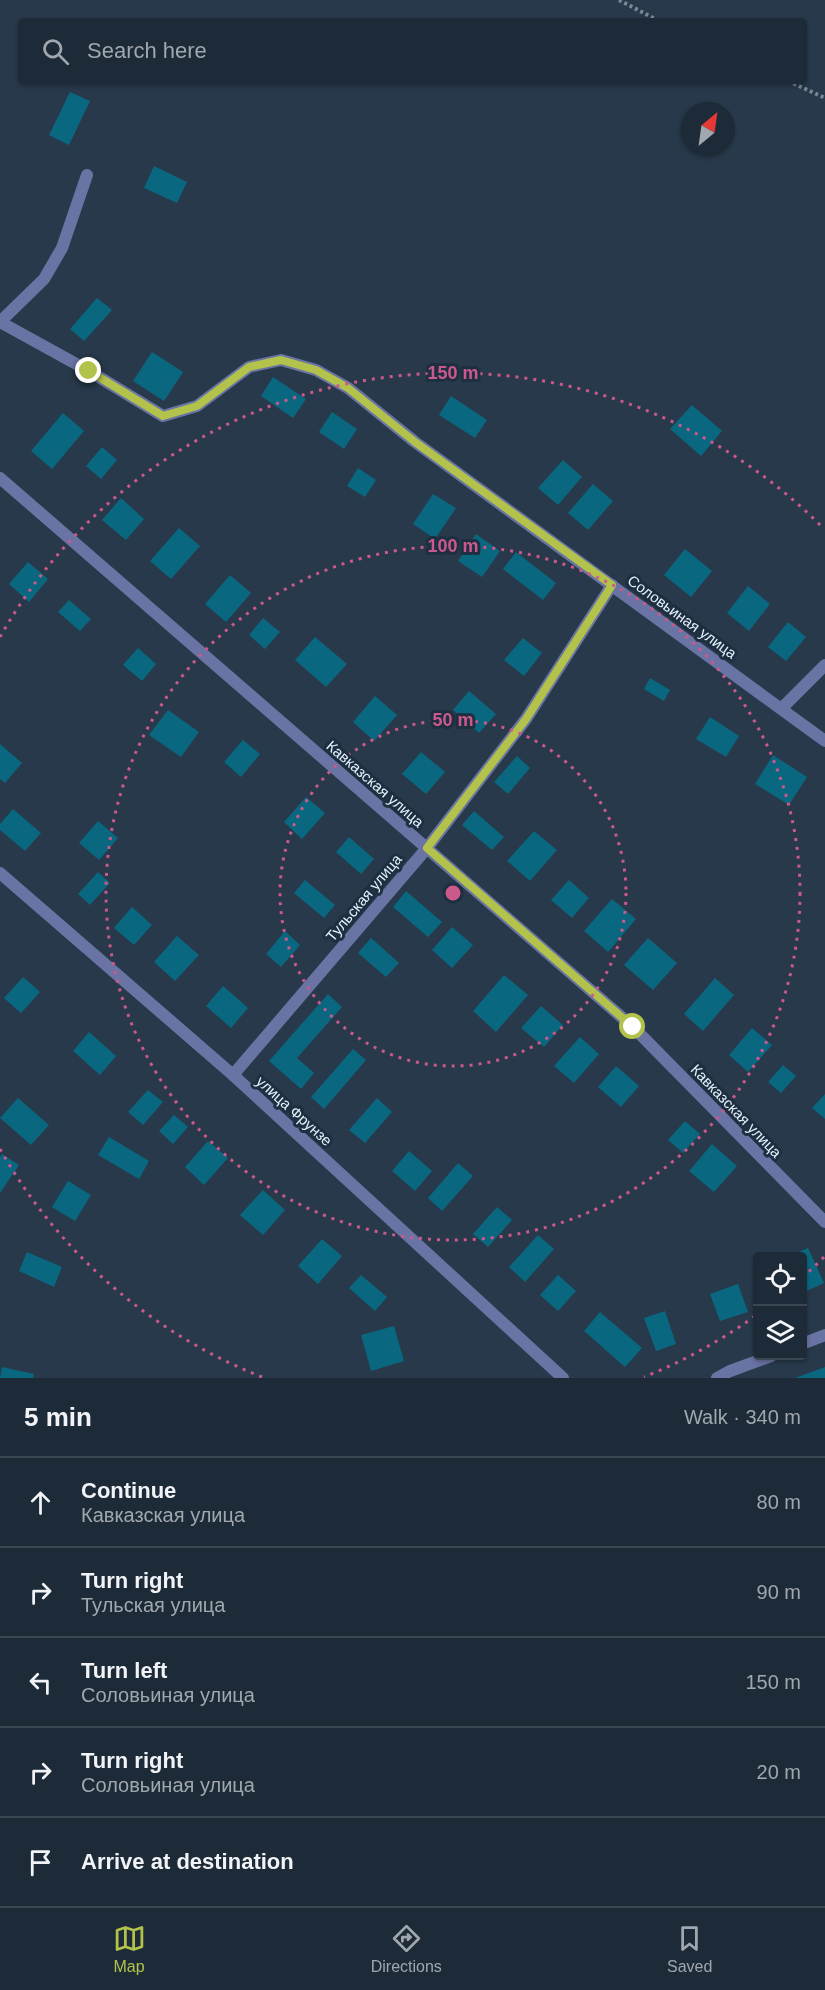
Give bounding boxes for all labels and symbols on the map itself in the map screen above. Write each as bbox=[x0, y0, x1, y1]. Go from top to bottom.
north arrow bbox=[681, 102, 735, 156]
route end bbox=[75, 357, 101, 383]
text: 150 m bbox=[427, 363, 479, 383]
text: 100 m bbox=[427, 536, 479, 556]
street label: Соловьиная улица bbox=[625, 571, 741, 662]
text: 50 m bbox=[432, 710, 474, 730]
street label: Кавказская улица bbox=[323, 737, 428, 831]
street label: Тульская улица bbox=[322, 850, 405, 945]
centre of rings bbox=[443, 883, 463, 903]
route start bbox=[619, 1013, 645, 1039]
street label: Кавказская улица bbox=[687, 1060, 786, 1161]
street label: улица Фрунзе bbox=[253, 1072, 336, 1149]

